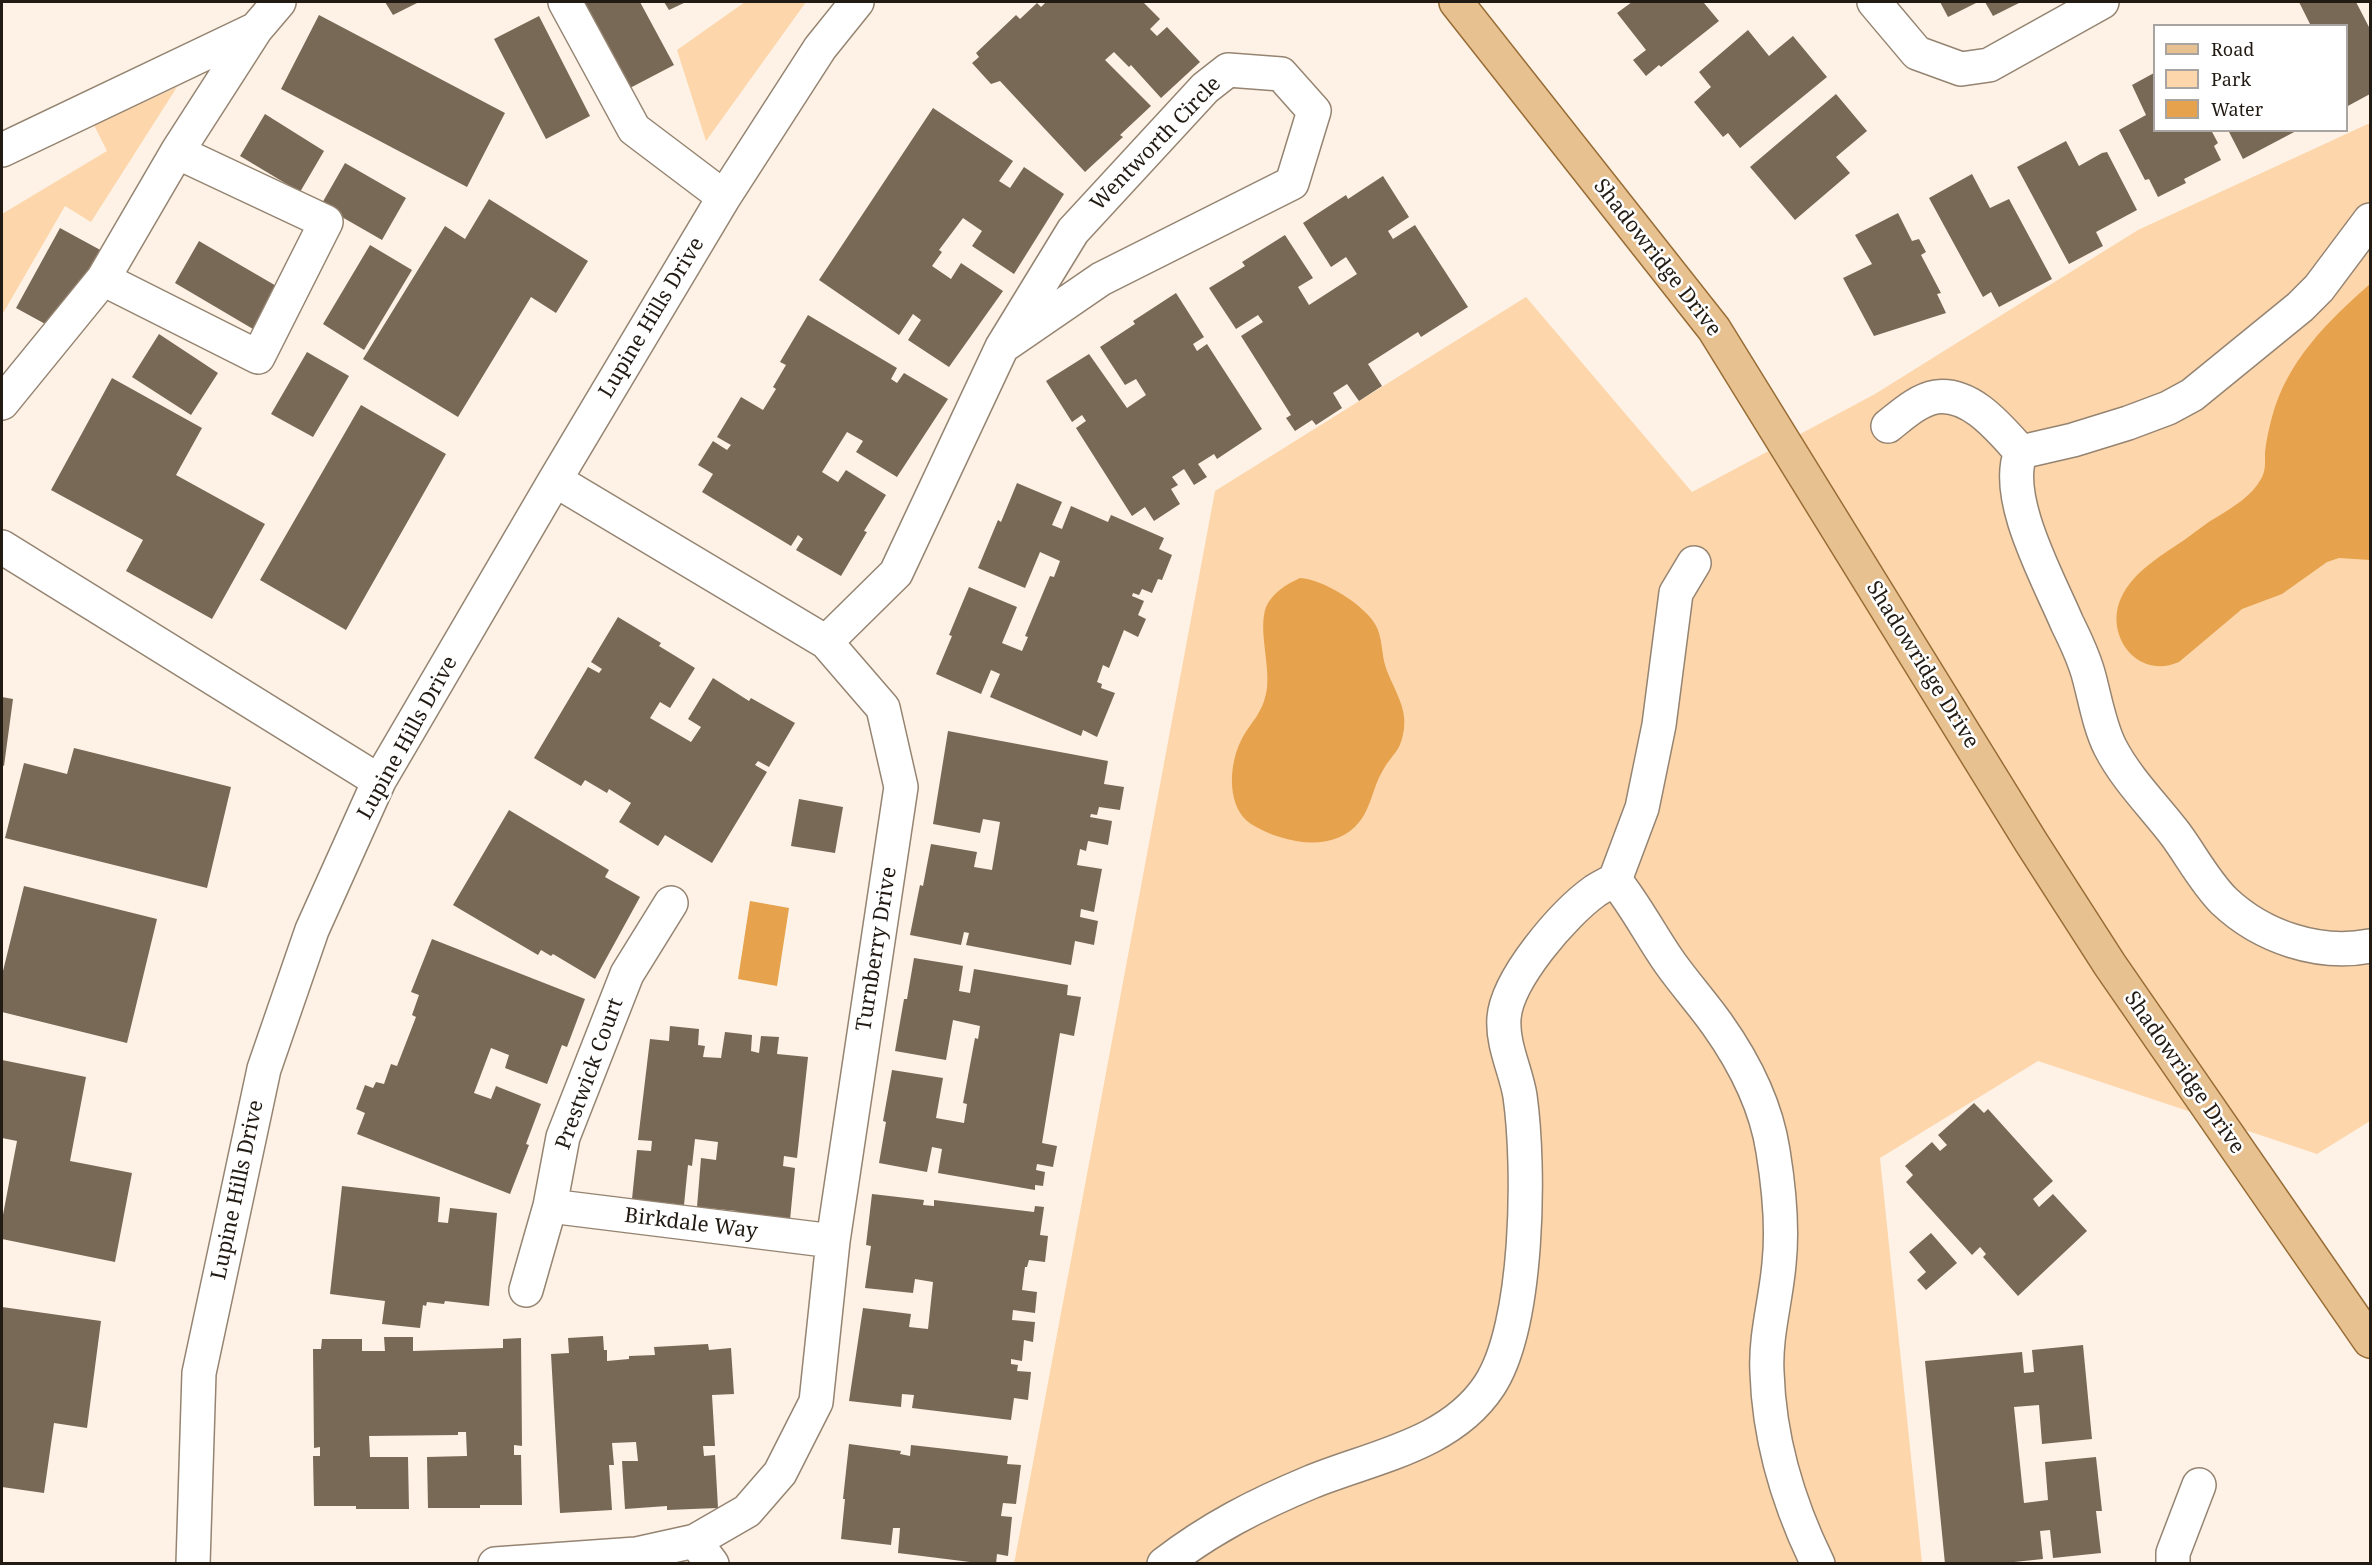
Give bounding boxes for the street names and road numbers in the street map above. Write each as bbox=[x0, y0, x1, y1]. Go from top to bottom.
street label: Wentworth Circle bbox=[1086, 72, 1226, 216]
street label: Shadowridge Drive bbox=[1588, 174, 1726, 342]
street label: Lupine Hills Drive bbox=[594, 233, 710, 403]
street label: Shadowridge Drive bbox=[1860, 577, 1984, 753]
street label: Lupine Hills Drive bbox=[353, 652, 463, 824]
street label: Turnberry Drive bbox=[852, 865, 902, 1033]
street label: Shadowridge Drive bbox=[2118, 987, 2250, 1159]
street label: Prestwick Court bbox=[551, 995, 629, 1153]
street label: Lupine Hills Drive bbox=[207, 1098, 269, 1282]
street label: Birkdale Way bbox=[623, 1203, 759, 1245]

